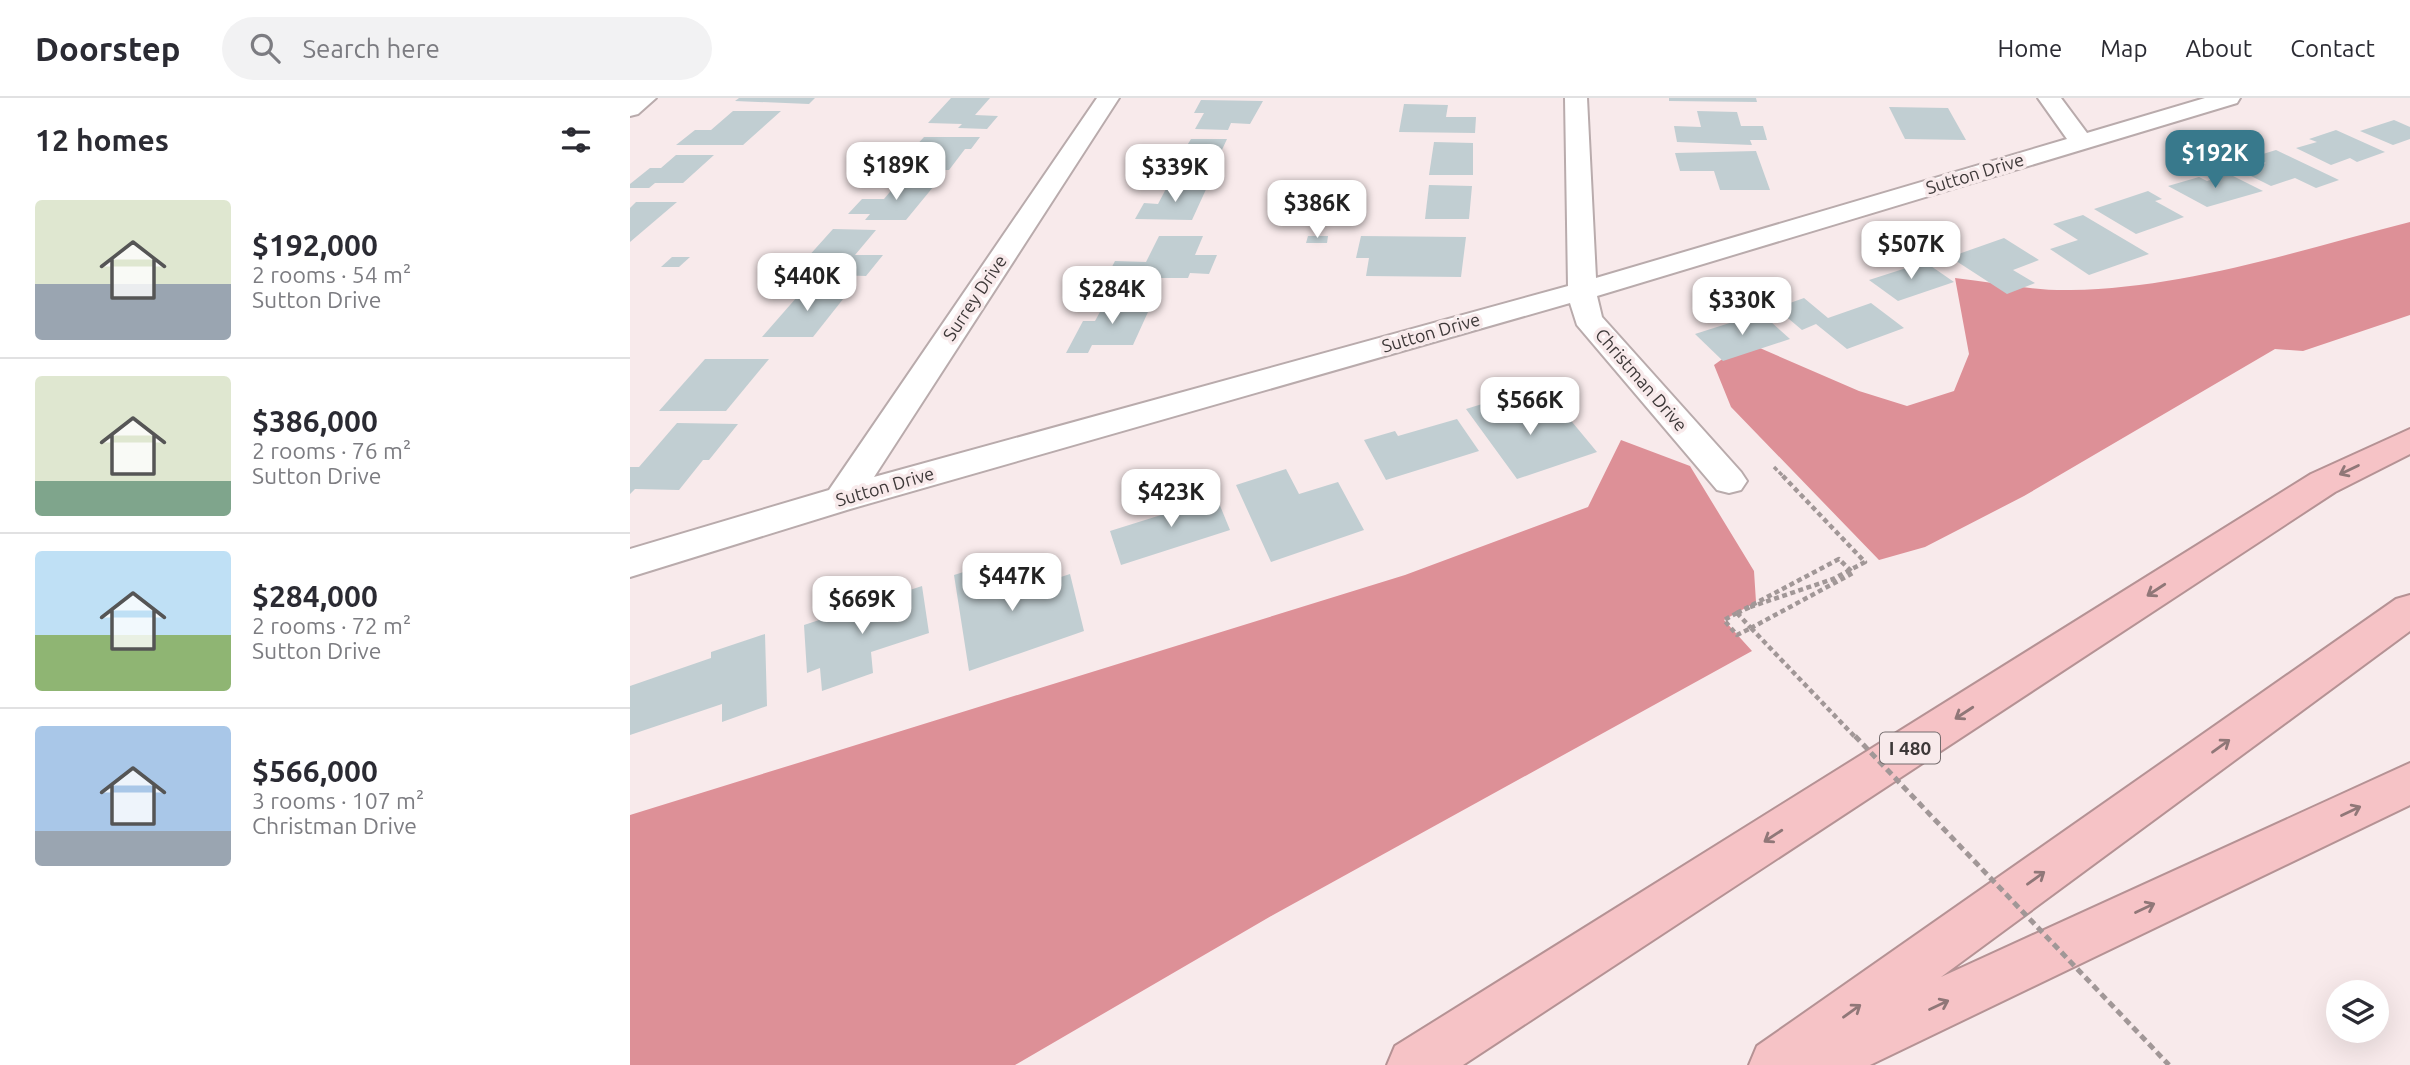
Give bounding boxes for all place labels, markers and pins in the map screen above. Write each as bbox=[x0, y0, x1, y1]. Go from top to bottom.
pin: $192K bbox=[2166, 130, 2264, 190]
pin: $189K bbox=[847, 142, 945, 202]
pin: $339K bbox=[1126, 144, 1224, 204]
pin: $386K bbox=[1268, 180, 1366, 240]
pin: $507K bbox=[1862, 222, 1960, 281]
pin: $440K bbox=[758, 254, 856, 313]
pin: $284K bbox=[1063, 266, 1161, 326]
pin: $330K bbox=[1693, 278, 1791, 337]
pin: $566K bbox=[1481, 378, 1579, 437]
pin: $423K bbox=[1122, 470, 1220, 529]
pin: $447K bbox=[963, 554, 1061, 613]
pin: $669K bbox=[813, 576, 911, 636]

